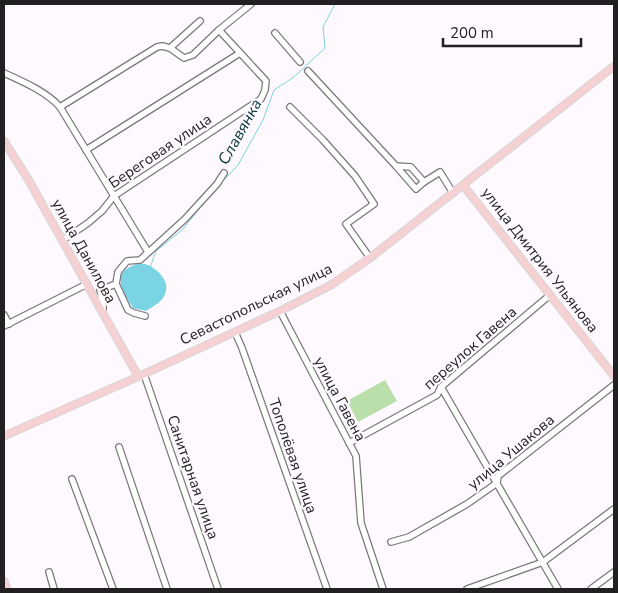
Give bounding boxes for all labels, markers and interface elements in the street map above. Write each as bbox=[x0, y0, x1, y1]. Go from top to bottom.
scale bar bbox=[443, 15, 580, 47]
text: 200 m bbox=[450, 23, 494, 43]
water label: Славянка bbox=[213, 95, 267, 169]
street label: Береговая улица bbox=[105, 109, 215, 193]
street label: улица Дмитрия Ульянова bbox=[477, 183, 603, 337]
street label: улица Данилова bbox=[47, 195, 121, 307]
street label: Севастопольская улица bbox=[176, 258, 336, 350]
street label: переулок Гавена bbox=[419, 302, 521, 394]
street label: улица Гавена bbox=[309, 353, 371, 445]
street label: Тополёвая улица bbox=[264, 396, 322, 516]
street label: улица Ушакова bbox=[463, 410, 559, 494]
street label: Санитарная улица bbox=[162, 412, 224, 542]

